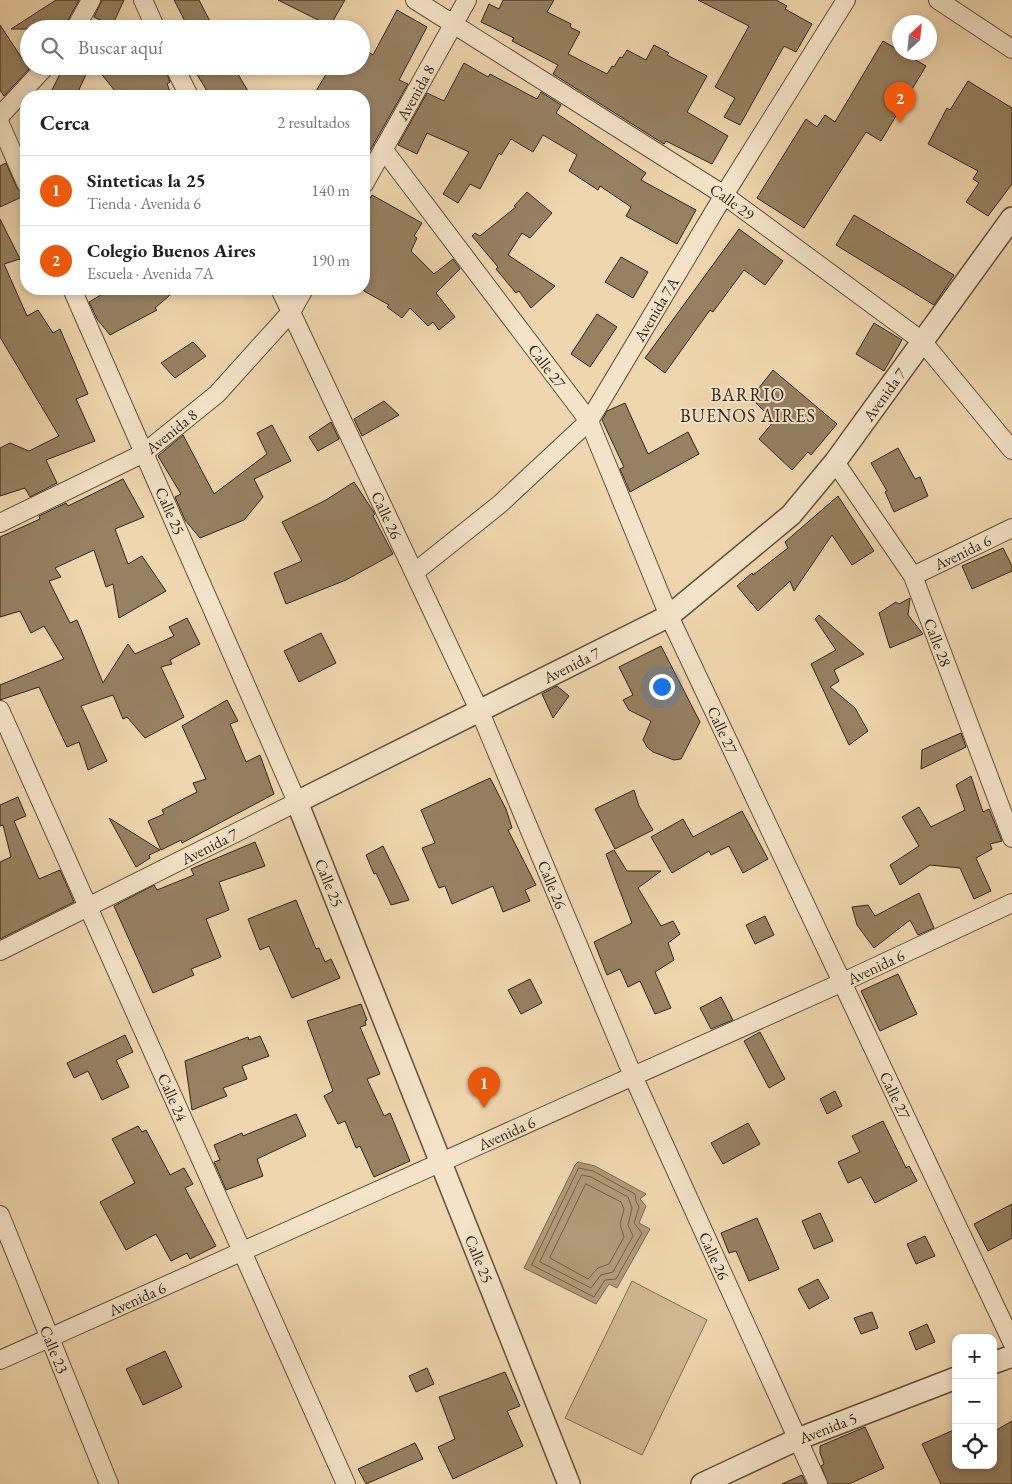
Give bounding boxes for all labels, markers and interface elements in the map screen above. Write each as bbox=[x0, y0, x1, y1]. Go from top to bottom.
north arrow bbox=[892, 15, 937, 60]
search box bbox=[20, 20, 370, 75]
icon: search bbox=[38, 34, 66, 62]
text: Buscar aquí bbox=[78, 35, 163, 60]
street label: Avenida 8 bbox=[391, 61, 439, 125]
pin: 2 bbox=[884, 82, 916, 123]
text: Cerca bbox=[40, 109, 90, 136]
text: 2 resultados bbox=[278, 112, 350, 133]
text: Sinteticas la 25 bbox=[87, 168, 206, 193]
street label: Calle 29 bbox=[706, 178, 759, 225]
text: 1 bbox=[52, 180, 60, 201]
text: 140 m bbox=[311, 180, 350, 201]
text: Tienda · Avenida 6 bbox=[87, 193, 201, 214]
text: Colegio Buenos Aires bbox=[87, 238, 256, 263]
text: 2 bbox=[52, 250, 60, 271]
text: 190 m bbox=[311, 250, 350, 271]
text: Escuela · Avenida 7A bbox=[87, 263, 214, 284]
street label: Avenida 7A bbox=[628, 272, 684, 346]
street label: Calle 27 bbox=[524, 339, 571, 392]
street label: Avenida 7 bbox=[857, 363, 911, 426]
district label: BARRIO BUENOS AIRES bbox=[680, 383, 816, 427]
street label: Avenida 8 bbox=[140, 404, 202, 459]
street label: Calle 25 bbox=[150, 484, 190, 538]
street label: Calle 26 bbox=[367, 488, 407, 543]
street label: Avenida 6 bbox=[930, 529, 995, 575]
street label: Calle 28 bbox=[919, 615, 957, 670]
street label: Avenida 7 bbox=[539, 642, 603, 688]
your location bbox=[649, 674, 675, 700]
street label: Calle 27 bbox=[703, 703, 743, 757]
street label: Avenida 7 bbox=[176, 823, 241, 869]
street label: Calle 25 bbox=[310, 856, 348, 910]
street label: Calle 26 bbox=[533, 857, 572, 912]
street label: Avenida 6 bbox=[843, 944, 908, 989]
pin: 1 bbox=[468, 1067, 500, 1108]
street label: Calle 27 bbox=[875, 1068, 916, 1123]
street label: Calle 24 bbox=[153, 1070, 193, 1125]
street label: Avenida 6 bbox=[474, 1111, 539, 1155]
street label: Calle 26 bbox=[695, 1228, 735, 1283]
street label: Calle 25 bbox=[460, 1232, 498, 1286]
street label: Avenida 6 bbox=[104, 1277, 169, 1321]
street label: Calle 23 bbox=[35, 1322, 74, 1377]
map controls bbox=[952, 1334, 997, 1469]
button: + bbox=[952, 1334, 997, 1379]
button: − bbox=[952, 1379, 997, 1424]
street label: Avenida 5 bbox=[795, 1407, 860, 1449]
button: locate bbox=[952, 1424, 997, 1469]

